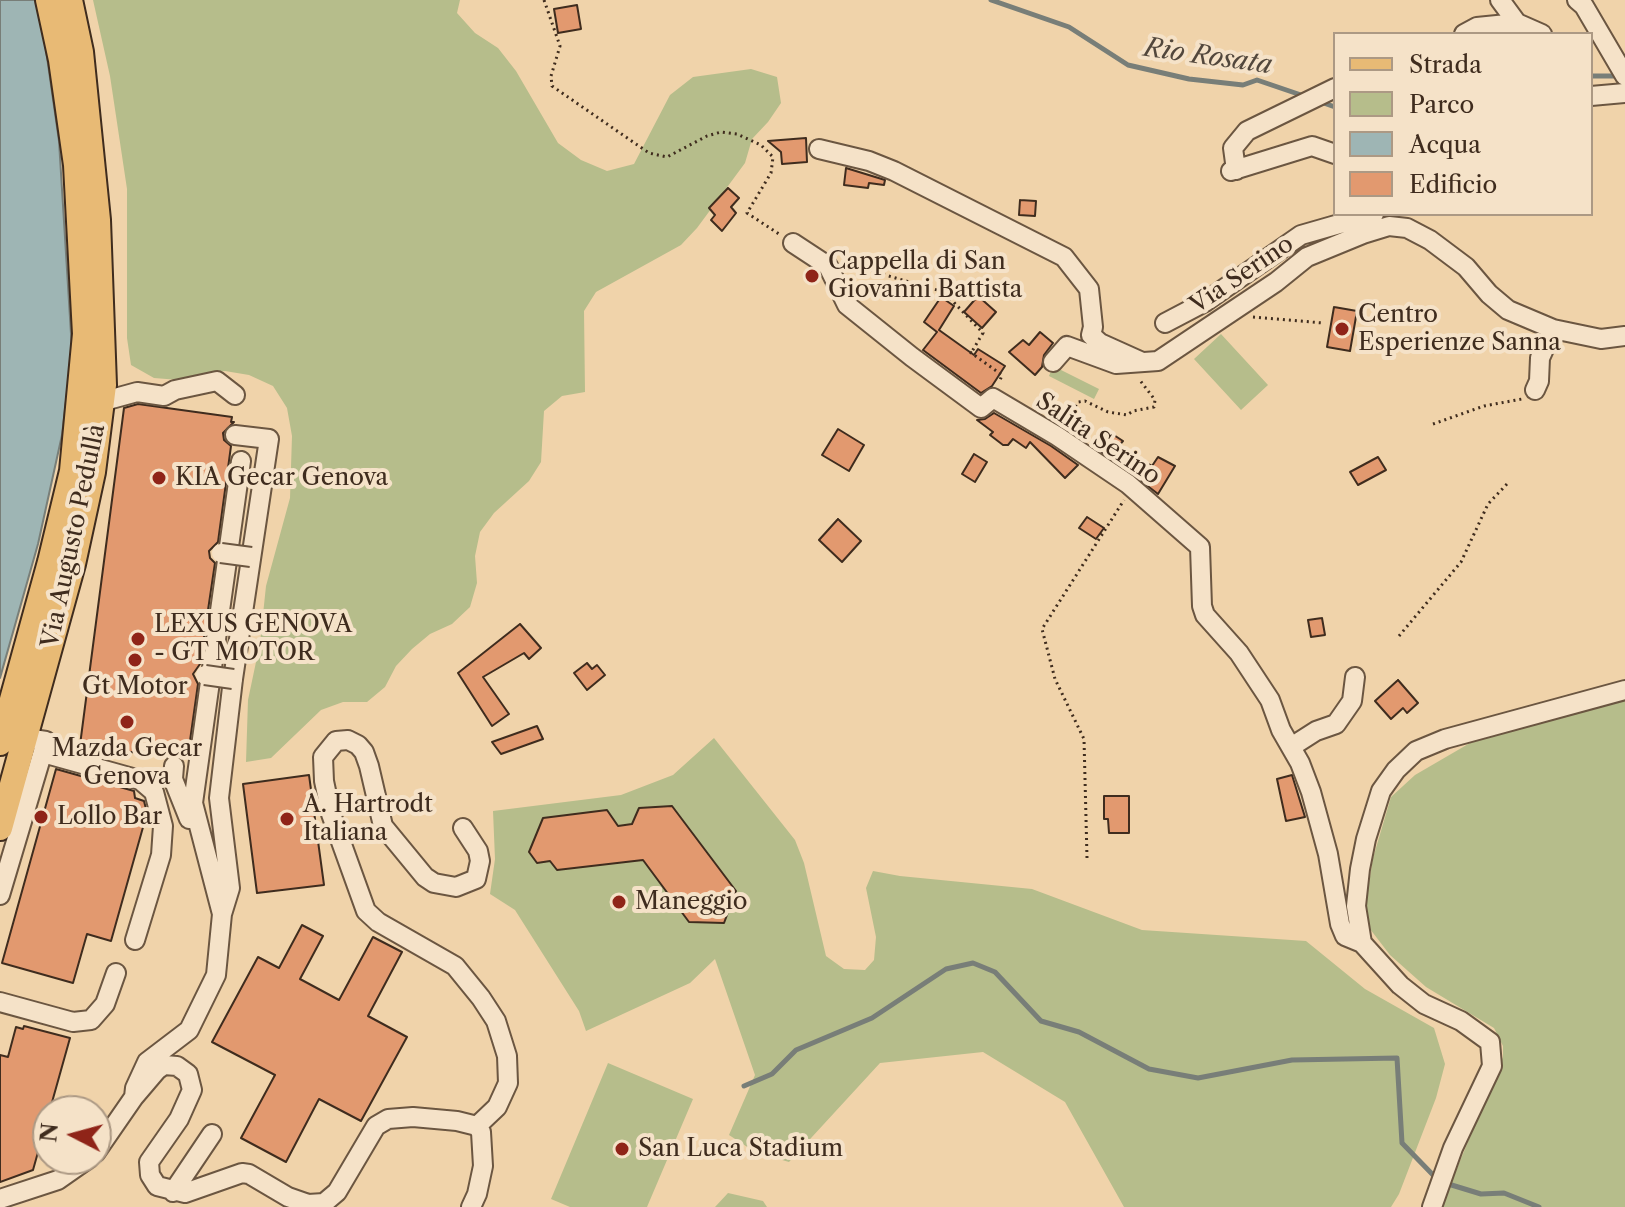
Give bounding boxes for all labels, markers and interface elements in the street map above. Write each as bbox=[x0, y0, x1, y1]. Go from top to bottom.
legend bbox=[1333, 32, 1593, 216]
water label: Rio Rosata bbox=[1142, 33, 1274, 81]
text: Strada bbox=[1409, 50, 1482, 79]
text: Parco bbox=[1409, 90, 1474, 119]
text: Acqua bbox=[1409, 130, 1481, 159]
text: Edificio bbox=[1409, 170, 1497, 199]
street label: Via Serino bbox=[1185, 230, 1299, 320]
place label: Cappella di San Giovanni Battista bbox=[828, 248, 1023, 304]
marker: Cappella di San Giovanni Battista bbox=[803, 267, 821, 285]
place label: Centro Esperienze Sanna bbox=[1358, 301, 1561, 357]
marker: Centro Esperienze Sanna bbox=[1333, 320, 1351, 338]
street label: Salita Serino bbox=[1030, 387, 1166, 491]
street label: Via Augusto Pedullà bbox=[36, 421, 112, 651]
place label: KIA Gecar Genova bbox=[175, 464, 388, 492]
marker: KIA Gecar Genova bbox=[150, 469, 168, 487]
place label: LEXUS GENOVA - GT MOTOR bbox=[154, 611, 352, 667]
marker: LEXUS GENOVA - GT MOTOR bbox=[129, 630, 147, 648]
marker: Gt Motor bbox=[126, 651, 144, 669]
place label: Gt Motor bbox=[82, 673, 188, 701]
marker: Mazda Gecar Genova bbox=[118, 713, 136, 731]
place label: Mazda Gecar Genova bbox=[52, 735, 202, 791]
place label: A. Hartrodt Italiana bbox=[303, 791, 433, 847]
place label: Lollo Bar bbox=[57, 803, 162, 831]
marker: Lollo Bar bbox=[32, 808, 50, 826]
marker: A. Hartrodt Italiana bbox=[278, 810, 296, 828]
place label: Maneggio bbox=[635, 888, 747, 916]
marker: Maneggio bbox=[610, 893, 628, 911]
north arrow bbox=[32, 1095, 112, 1175]
text: N bbox=[35, 1122, 64, 1144]
place label: San Luca Stadium bbox=[638, 1135, 843, 1163]
marker: San Luca Stadium bbox=[613, 1140, 631, 1158]

